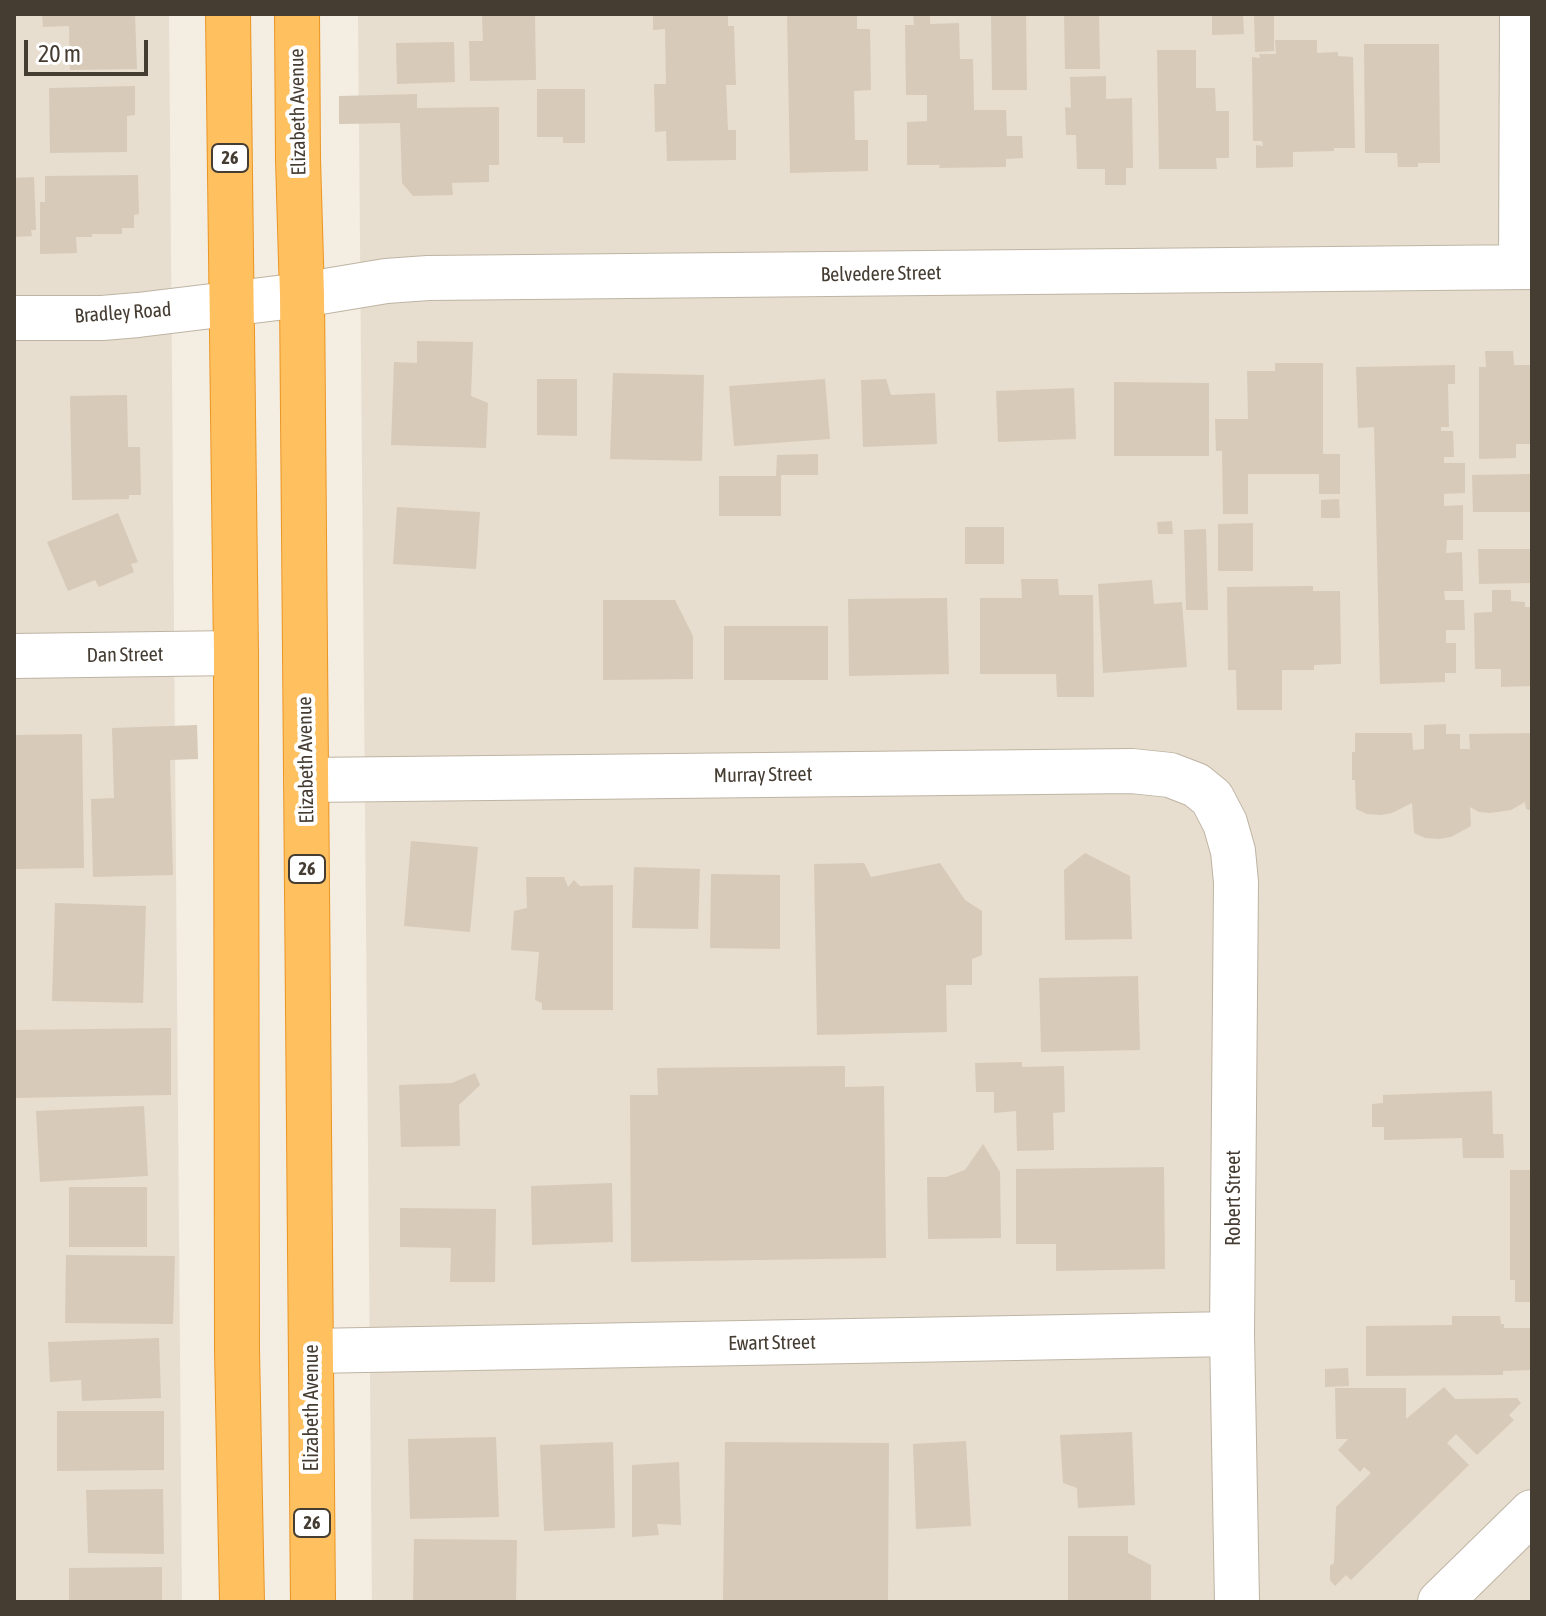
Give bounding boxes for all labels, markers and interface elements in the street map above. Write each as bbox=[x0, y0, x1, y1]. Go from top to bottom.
scale bar bbox=[28, 24, 152, 74]
text: 20 m bbox=[38, 40, 81, 67]
street label: Elizabeth Avenue bbox=[285, 48, 311, 176]
road number: 26 bbox=[212, 144, 248, 172]
street label: Belvedere Street bbox=[820, 261, 942, 287]
street label: Bradley Road bbox=[74, 298, 172, 328]
street label: Dan Street bbox=[86, 642, 164, 668]
street label: Elizabeth Avenue bbox=[293, 696, 319, 824]
street label: Murray Street bbox=[713, 762, 813, 788]
road number: 26 bbox=[289, 855, 325, 883]
street label: Robert Street bbox=[1222, 1150, 1246, 1246]
street label: Ewart Street bbox=[728, 1330, 816, 1356]
street label: Elizabeth Avenue bbox=[300, 1344, 324, 1472]
road number: 26 bbox=[294, 1509, 330, 1537]

